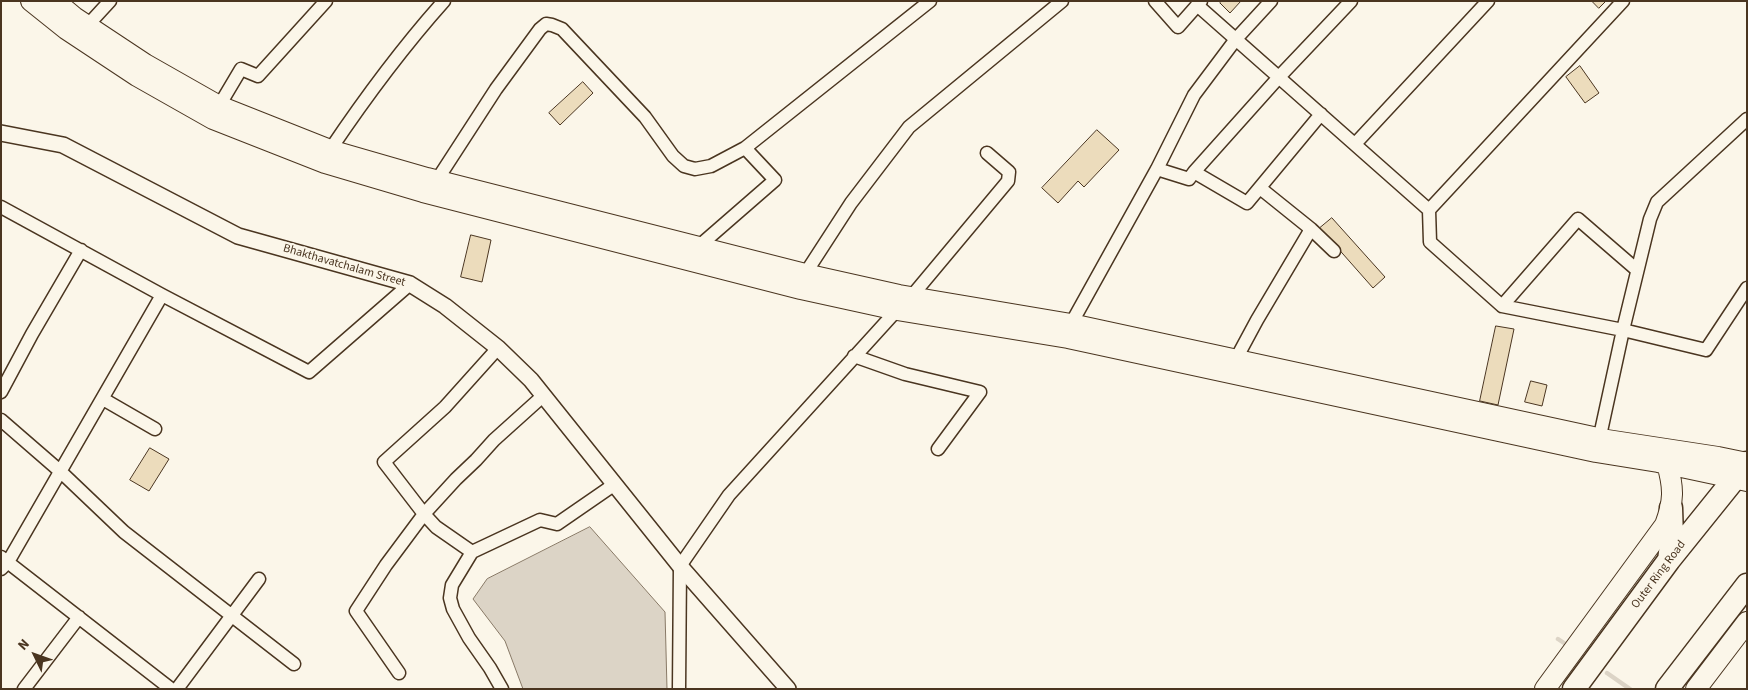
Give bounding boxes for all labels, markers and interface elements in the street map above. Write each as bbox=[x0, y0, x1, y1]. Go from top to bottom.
street label: Bhakthavatchalam Street bbox=[281, 242, 407, 290]
street label: Outer Ring Road bbox=[1629, 538, 1689, 612]
north arrow bbox=[10, 630, 60, 680]
text: N bbox=[13, 635, 34, 655]

